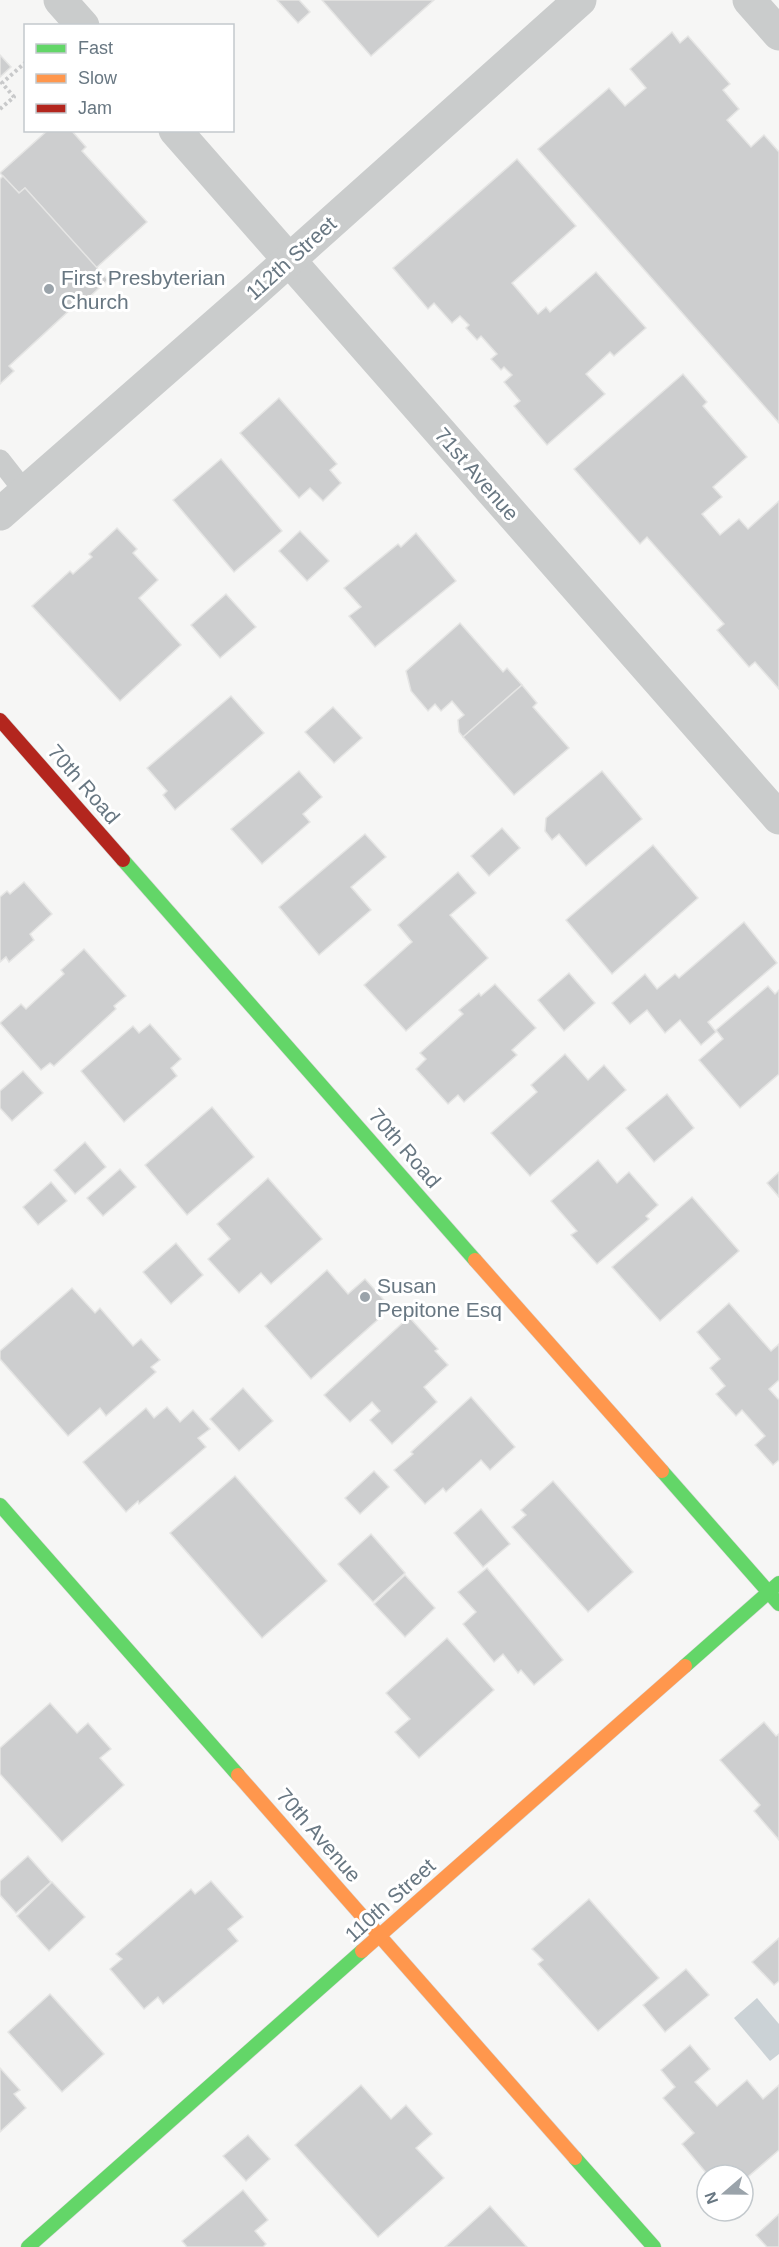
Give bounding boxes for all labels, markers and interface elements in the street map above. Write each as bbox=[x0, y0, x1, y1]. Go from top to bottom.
legend bbox=[24, 24, 234, 132]
text: Fast bbox=[78, 38, 113, 58]
text: Slow bbox=[78, 68, 118, 88]
text: Jam bbox=[78, 98, 112, 118]
street label: 112th Street bbox=[241, 212, 341, 304]
place label: First Presbyterian Church bbox=[61, 266, 226, 313]
marker: First Presbyterian Church bbox=[42, 282, 56, 296]
street label: 71st Avenue bbox=[431, 423, 523, 525]
street label: 70th Road bbox=[44, 740, 124, 828]
street label: 70th Road bbox=[365, 1104, 445, 1192]
place label: Susan Pepitone Esq bbox=[377, 1274, 502, 1321]
marker: Susan Pepitone Esq bbox=[358, 1290, 372, 1304]
street label: 70th Avenue bbox=[272, 1784, 366, 1886]
street label: 110th Street bbox=[340, 1854, 440, 1946]
north arrow bbox=[695, 2163, 755, 2223]
text: N bbox=[701, 2190, 721, 2206]

